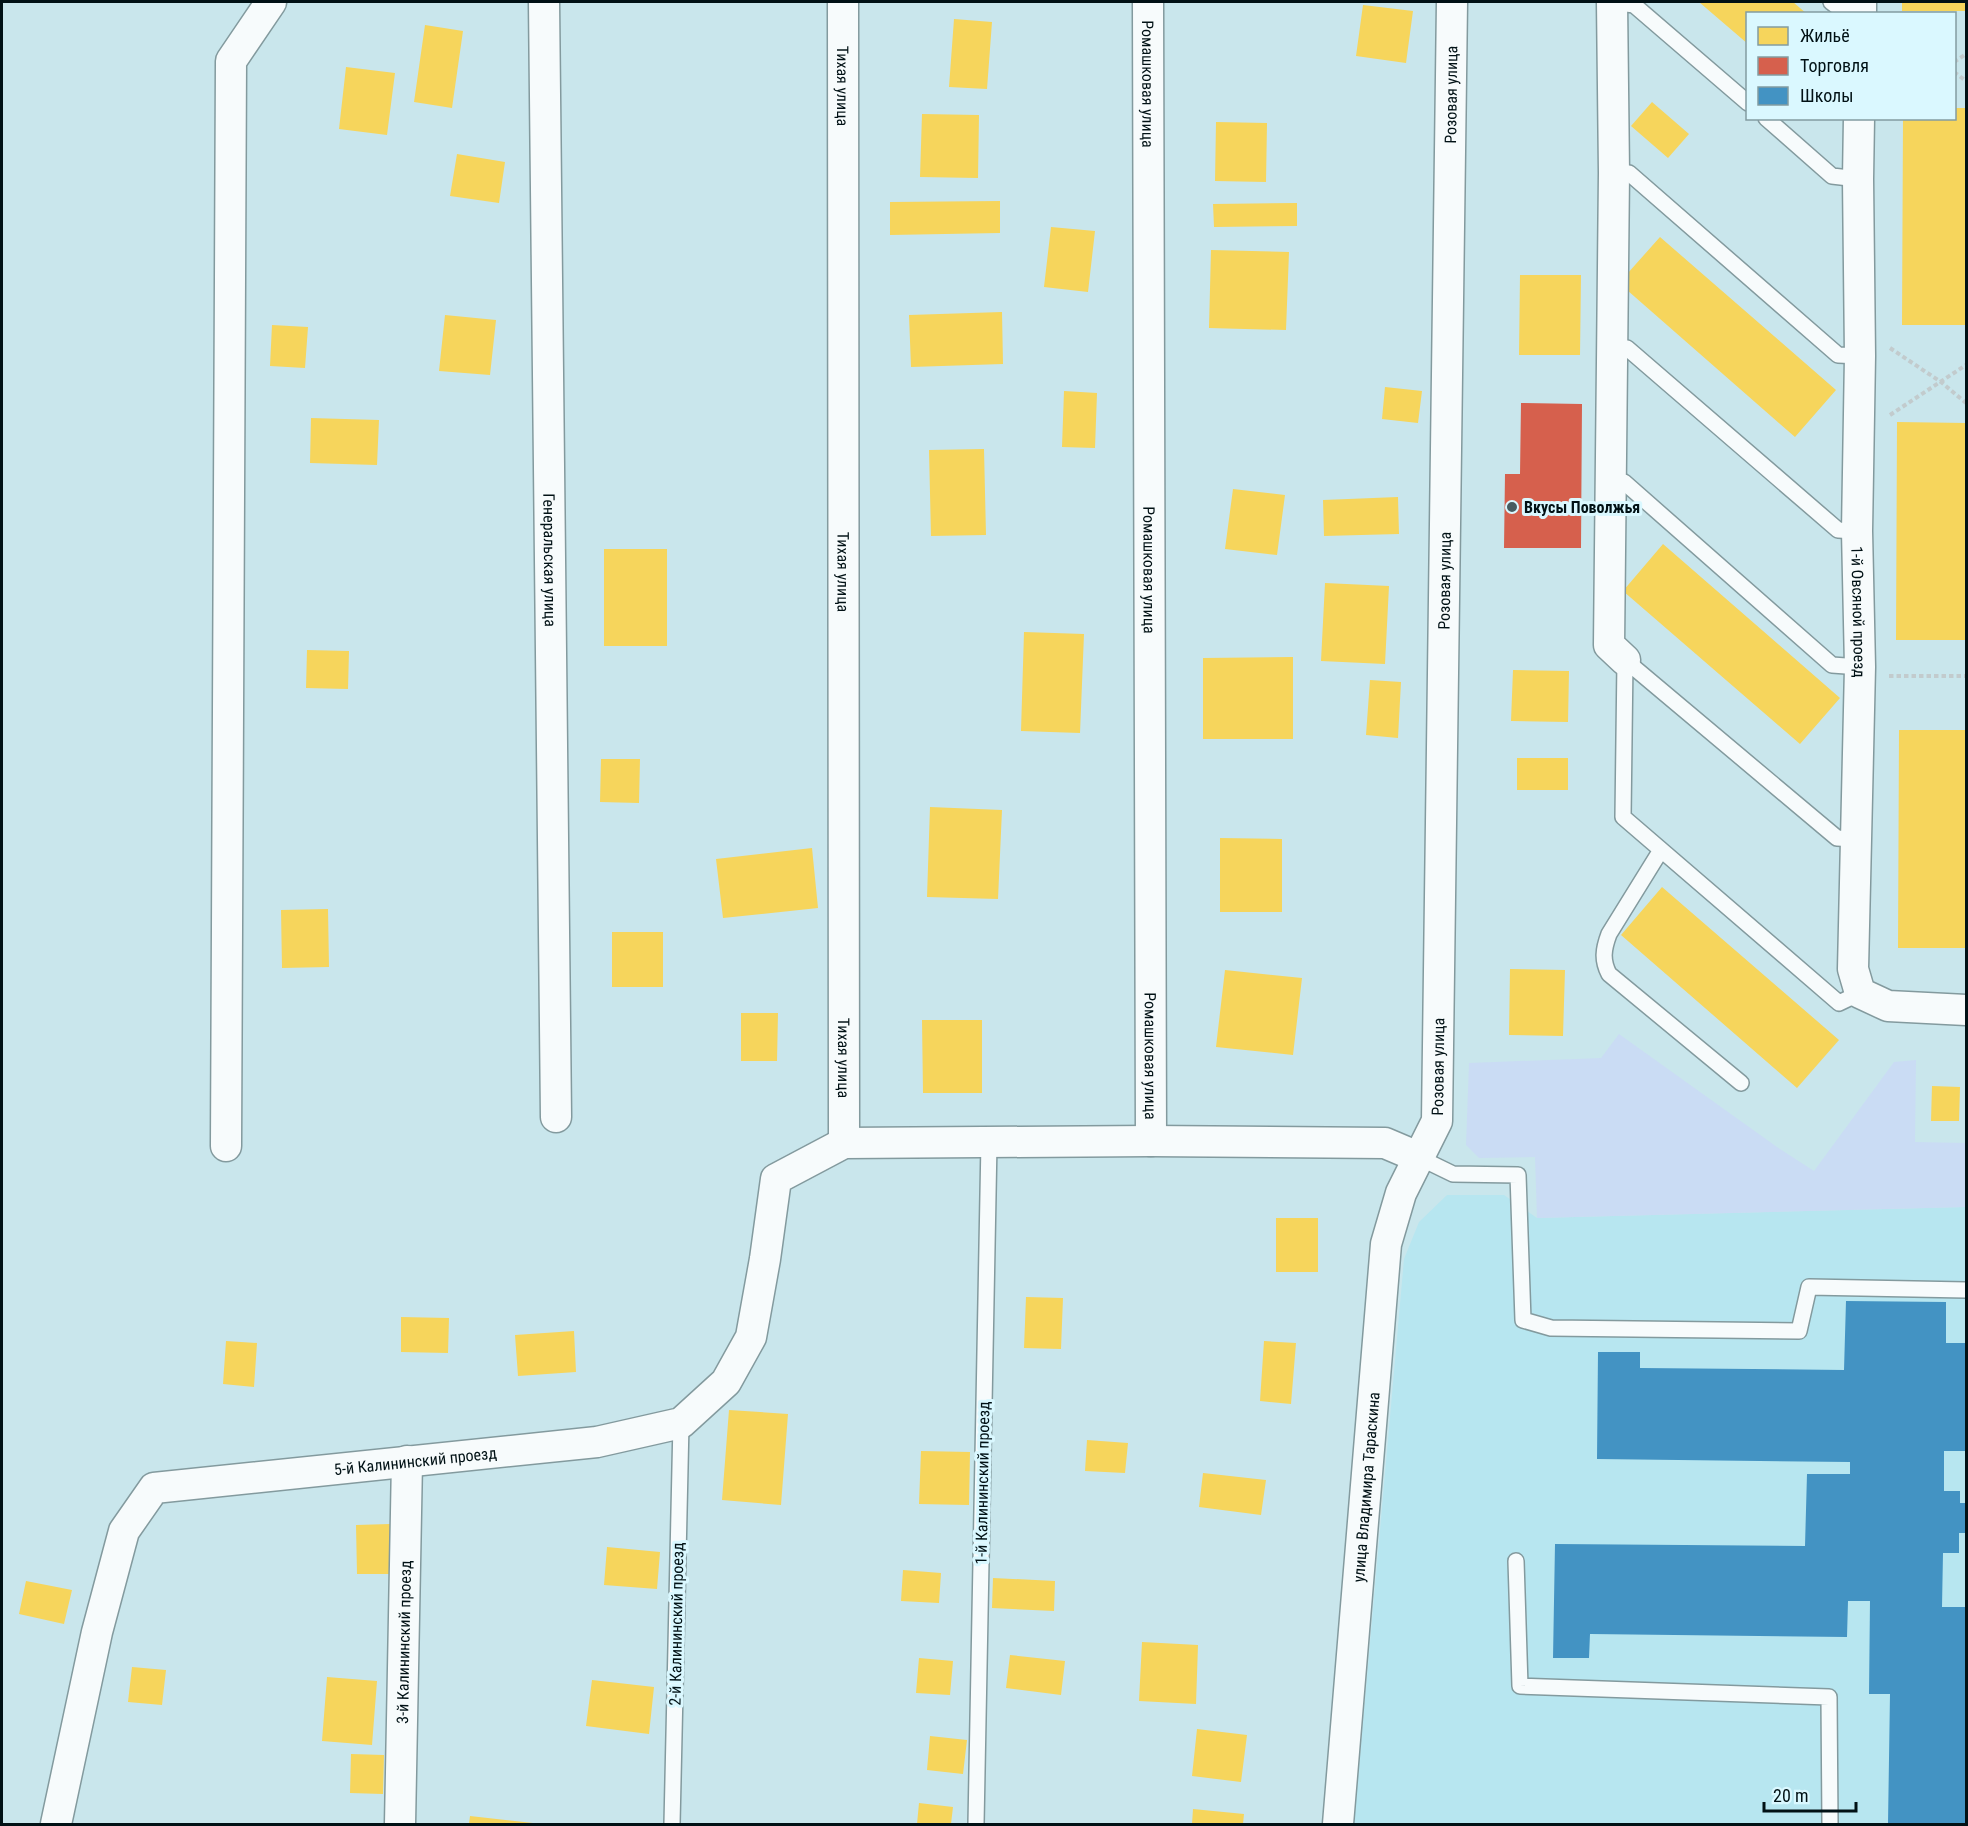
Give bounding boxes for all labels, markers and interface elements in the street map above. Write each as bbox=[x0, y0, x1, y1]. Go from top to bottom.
legend bbox=[1746, 12, 1956, 120]
street label: Ромашковая улица bbox=[1138, 20, 1157, 148]
text: Жильё bbox=[1800, 25, 1850, 46]
street label: Тихая улица bbox=[833, 46, 852, 126]
street label: Розовая улица bbox=[1441, 46, 1461, 144]
text: Торговля bbox=[1800, 55, 1869, 76]
text: Школы bbox=[1800, 85, 1853, 106]
street label: Генеральская улица bbox=[539, 493, 560, 627]
place label: Вкусы Поволжья bbox=[1524, 498, 1640, 517]
marker: Вкусы Поволжья bbox=[1505, 500, 1519, 514]
street label: Ромашковая улица bbox=[1139, 506, 1159, 634]
street label: Тихая улица bbox=[833, 532, 853, 612]
street label: Розовая улица bbox=[1435, 532, 1455, 630]
street label: 1-й Овсяной проезд bbox=[1847, 546, 1869, 678]
street label: Ромашковая улица bbox=[1141, 992, 1160, 1120]
street label: Тихая улица bbox=[834, 1018, 853, 1098]
street label: Розовая улица bbox=[1428, 1018, 1448, 1116]
street label: улица Владимира Тараскина bbox=[1349, 1391, 1384, 1583]
street label: 1-й Калининский проезд bbox=[972, 1401, 993, 1565]
street label: 5-й Калининский проезд bbox=[333, 1443, 498, 1479]
street label: 2-й Калининский проезд bbox=[666, 1542, 687, 1706]
street label: 3-й Калининский проезд bbox=[393, 1560, 415, 1724]
scale bar bbox=[1764, 1775, 1856, 1813]
text: 20 m bbox=[1773, 1785, 1808, 1806]

